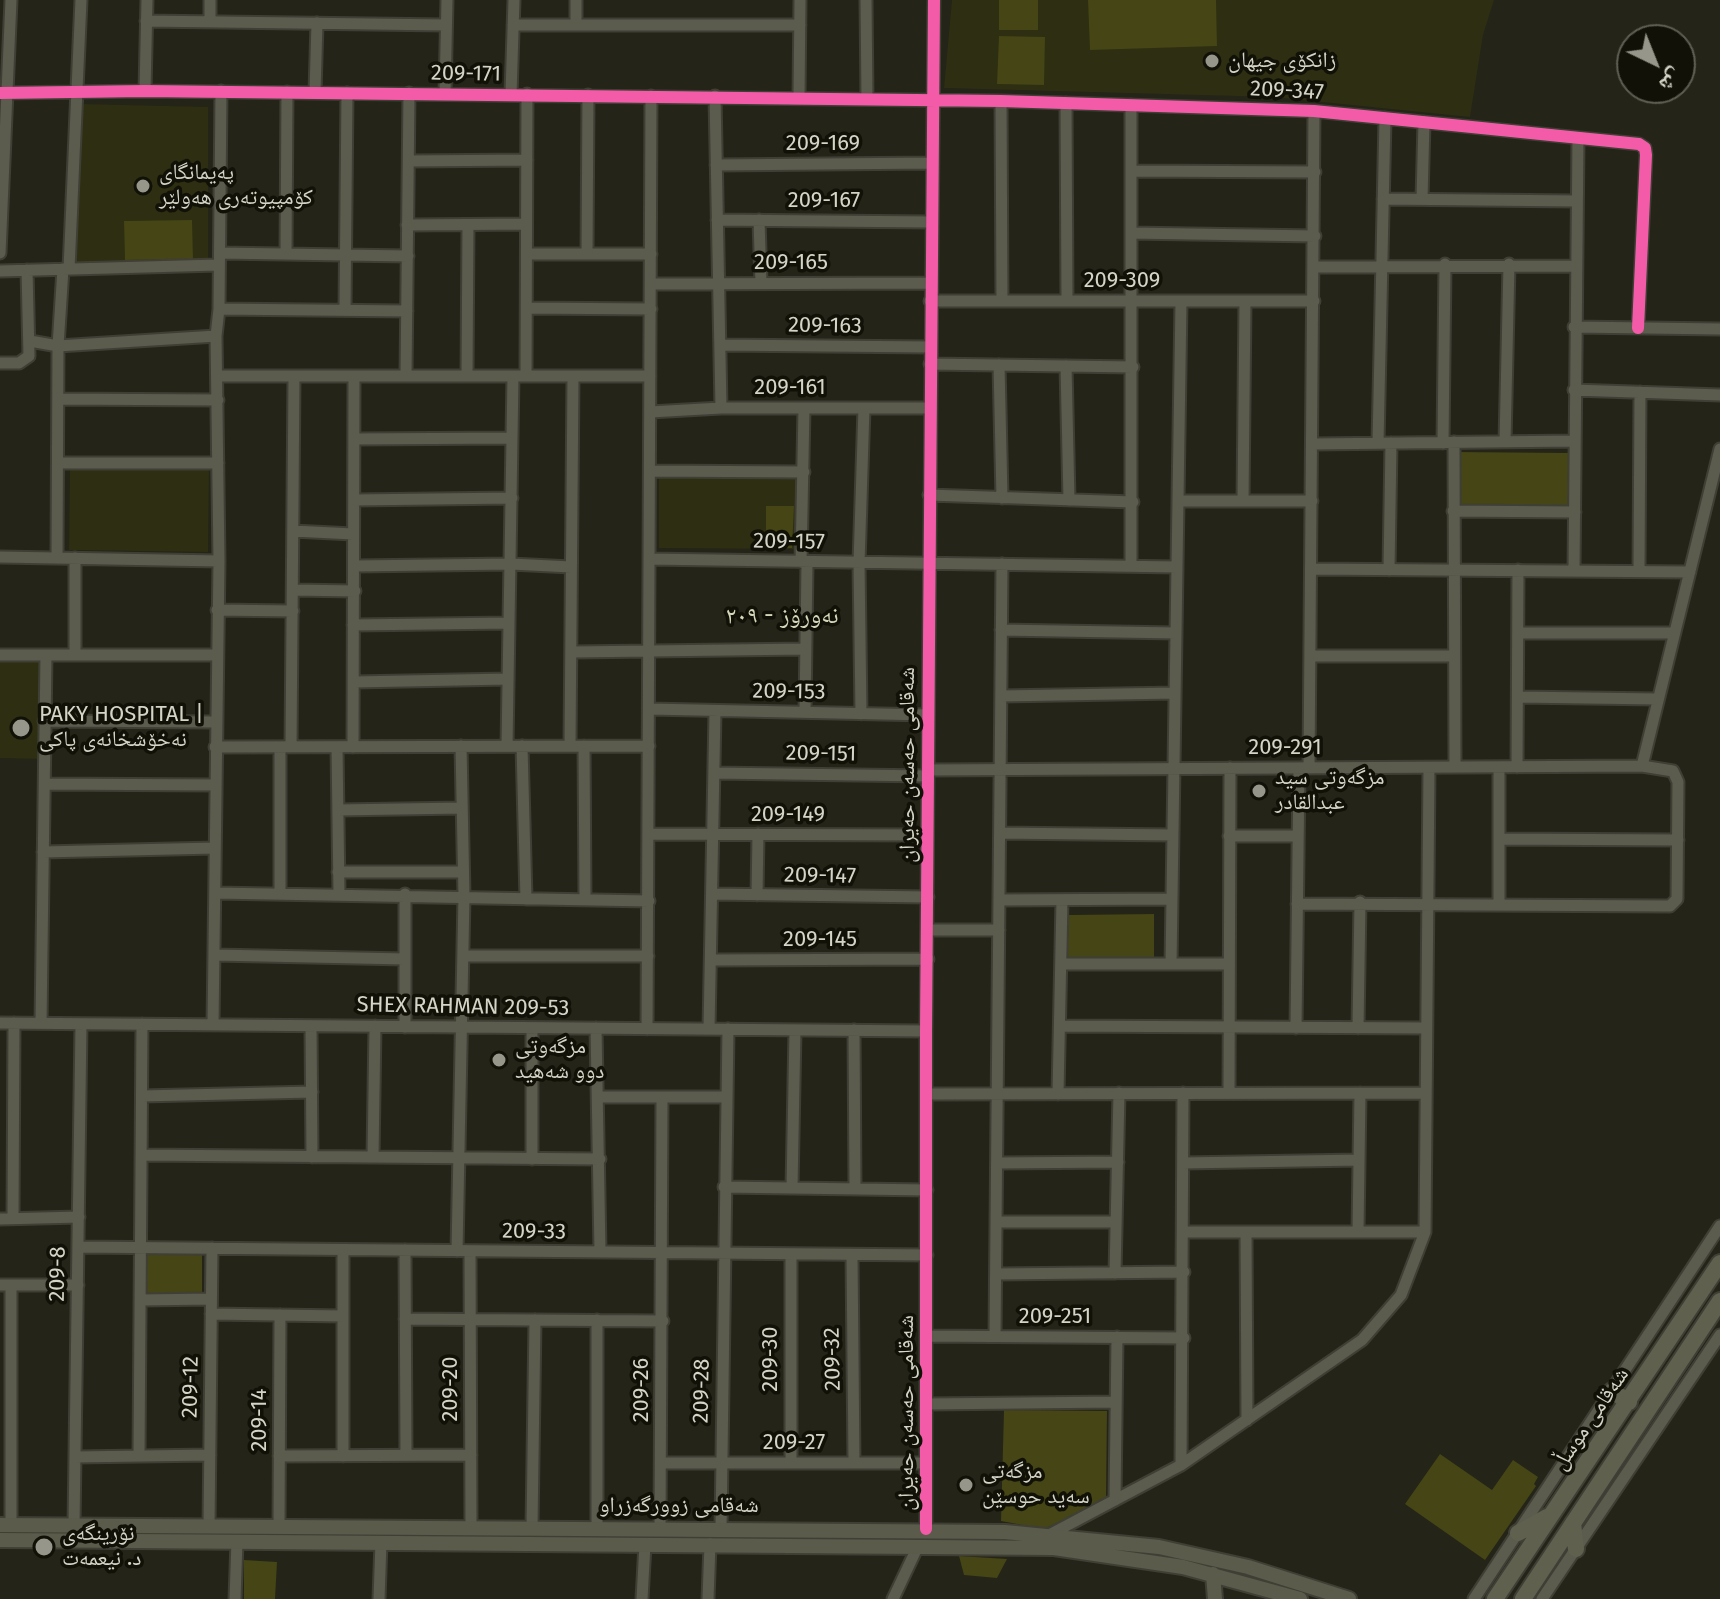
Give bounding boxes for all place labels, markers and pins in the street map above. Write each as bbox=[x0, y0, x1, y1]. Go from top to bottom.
place label: زانکۆی جیھان bbox=[1228, 48, 1336, 74]
marker: زانکۆی جیھان bbox=[1203, 52, 1221, 70]
place label: پەیمانگای کۆمپیوتەری هەولێر bbox=[159, 160, 313, 212]
marker: پەیمانگای کۆمپیوتەری هەولێر bbox=[134, 177, 152, 195]
place label: PAKY HOSPITAL | نەخۆشخانەی پاکی bbox=[39, 702, 204, 754]
marker: PAKY HOSPITAL | نەخۆشخانەی پاکی bbox=[10, 717, 32, 739]
place label: مزگەوتی سید عبدالقادر bbox=[1275, 765, 1385, 816]
marker: مزگەوتی سید عبدالقادر bbox=[1250, 782, 1268, 800]
place label: مزگەوتی دوو شەهید bbox=[515, 1034, 604, 1086]
marker: مزگەوتی دوو شەهید bbox=[490, 1051, 508, 1069]
place label: مزگەتی سەید حوسێن bbox=[982, 1459, 1090, 1510]
marker: مزگەتی سەید حوسێن bbox=[957, 1476, 975, 1494]
place label: نۆرینگەی د. نیعمەت bbox=[62, 1521, 141, 1572]
marker: نۆرینگەی د. نیعمەت bbox=[33, 1536, 55, 1558]

